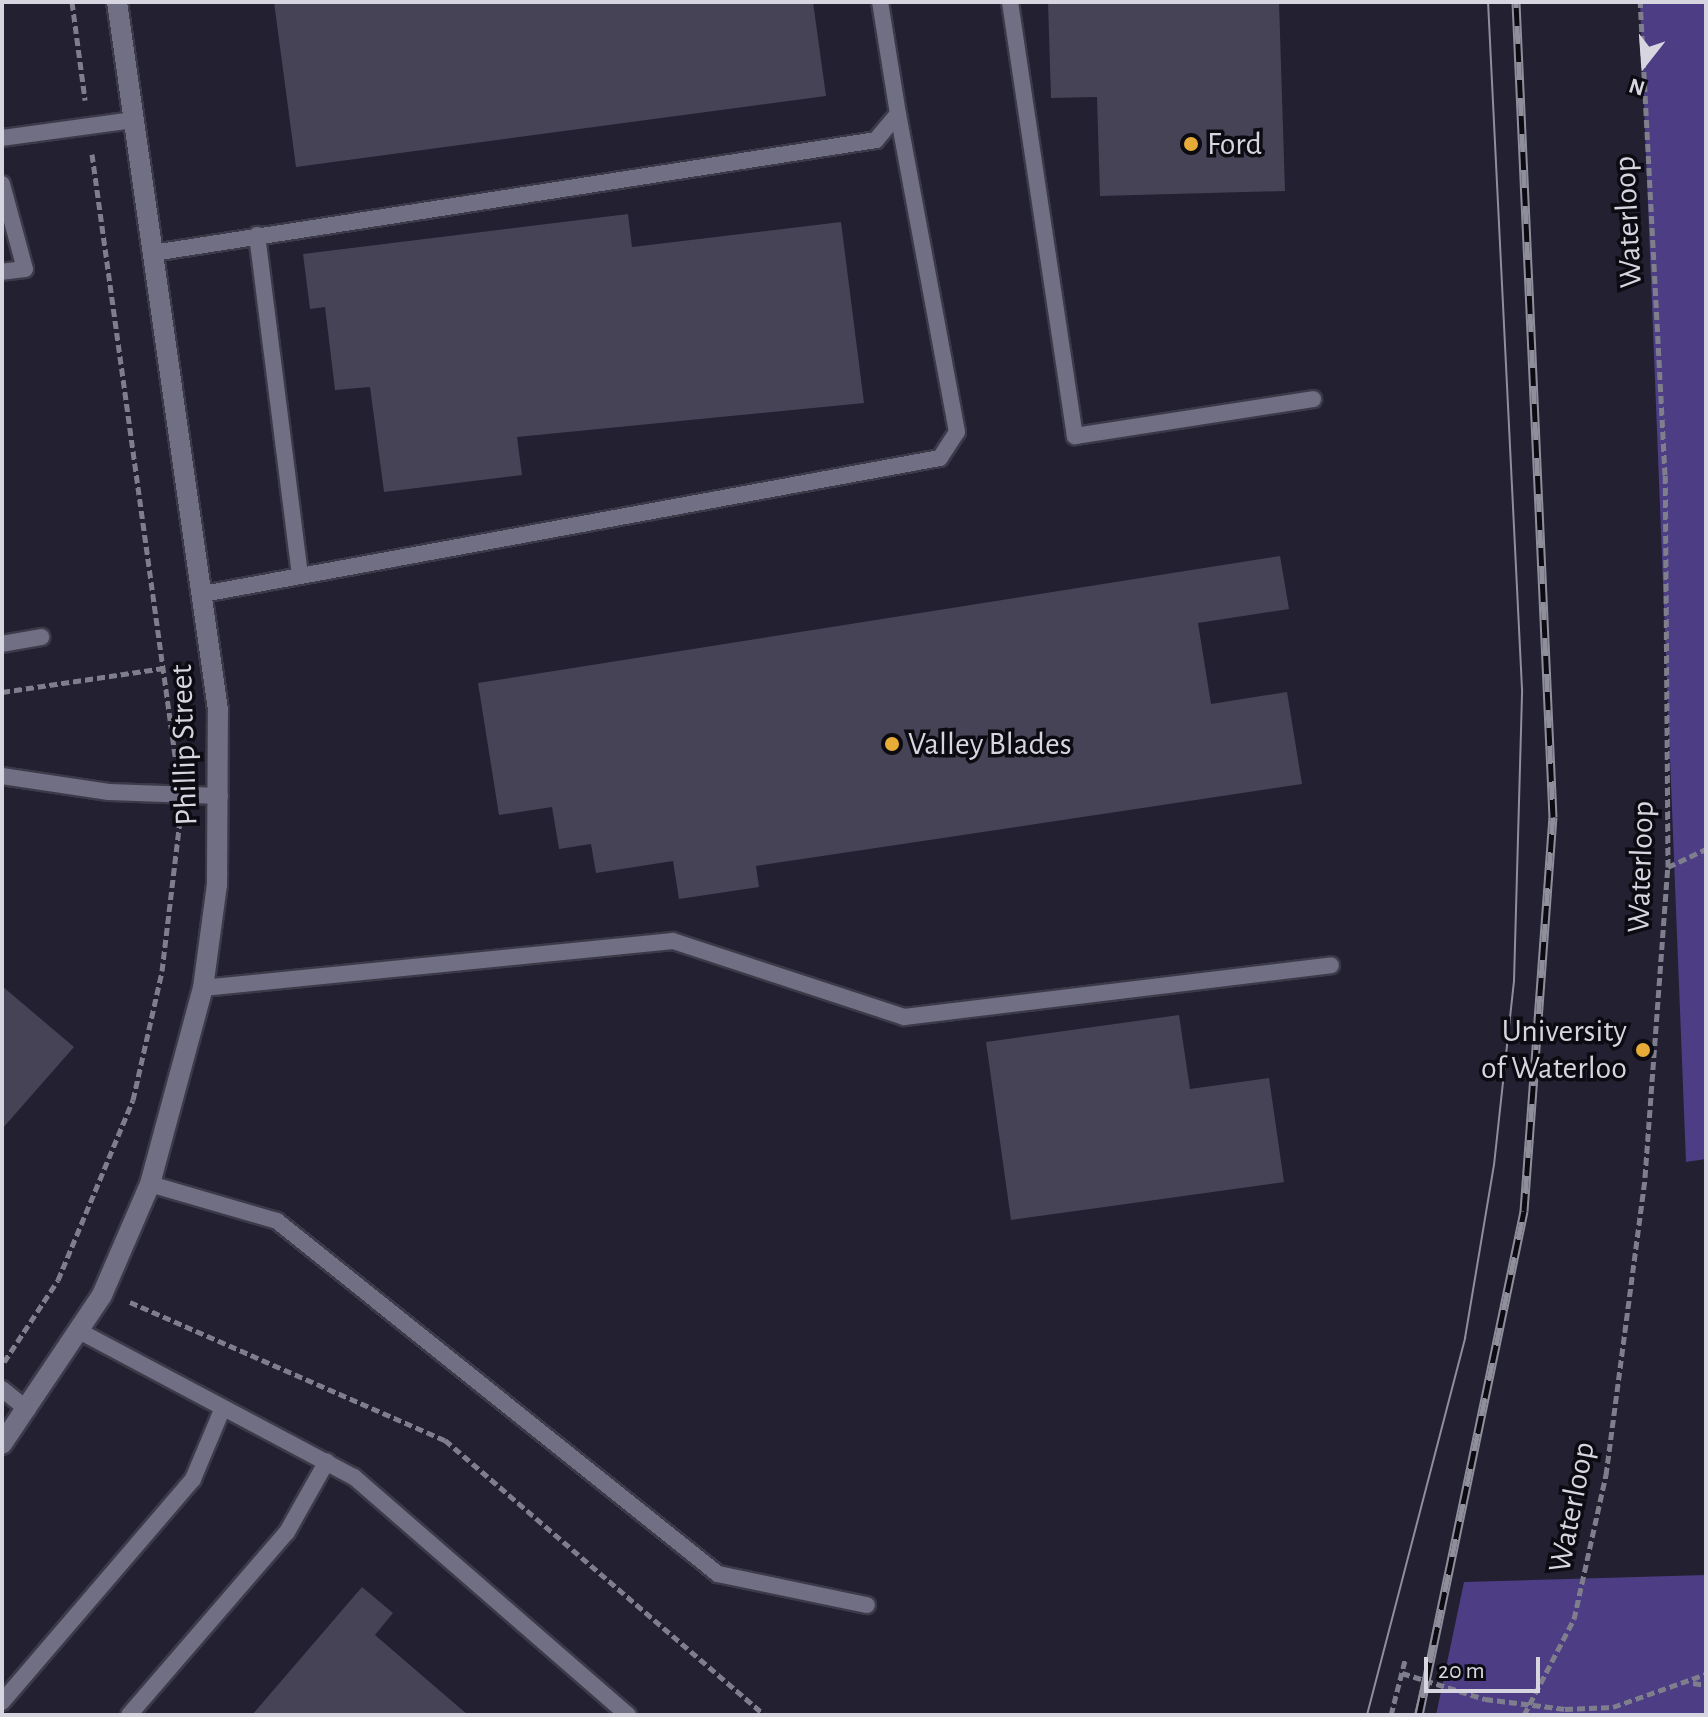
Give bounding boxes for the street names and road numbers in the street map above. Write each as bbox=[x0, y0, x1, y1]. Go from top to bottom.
street label: Waterloop bbox=[1605, 155, 1651, 289]
street label: Phillip Street bbox=[162, 664, 206, 826]
street label: Waterloop bbox=[1620, 800, 1662, 934]
street label: Waterloop bbox=[1541, 1438, 1603, 1576]

